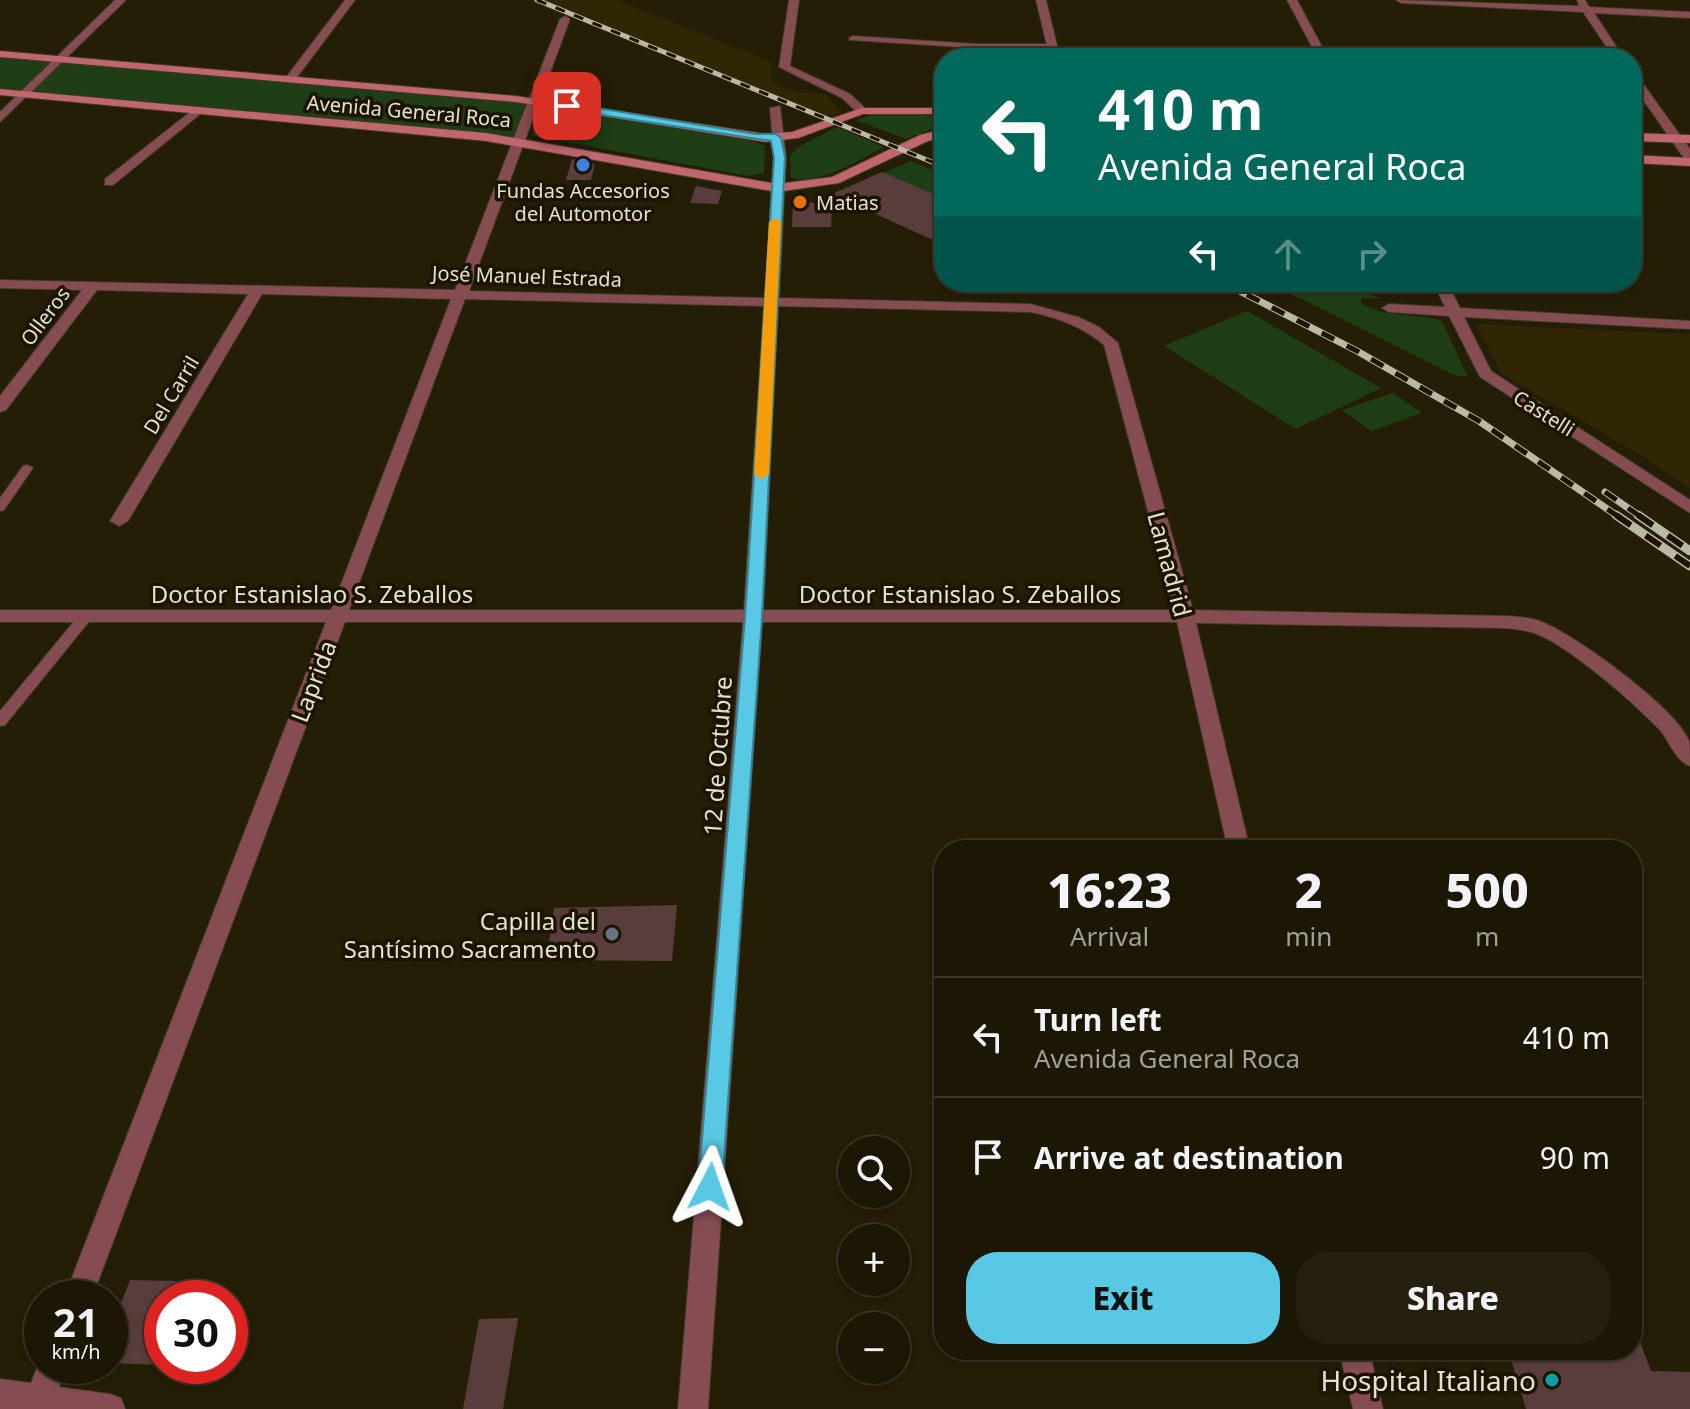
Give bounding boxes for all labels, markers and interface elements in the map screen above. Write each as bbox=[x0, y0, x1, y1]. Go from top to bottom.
text: 410 m bbox=[1098, 70, 1263, 146]
pin bbox=[533, 72, 601, 140]
icon: left bbox=[966, 80, 1070, 184]
icon: arrive bbox=[545, 84, 589, 128]
street label: Avenida General Roca bbox=[306, 89, 512, 133]
text: Avenida General Roca bbox=[1098, 142, 1467, 191]
marker: Fundas Accesorios del Automotor bbox=[574, 156, 592, 174]
place label: Fundas Accesorios del Automotor bbox=[496, 177, 670, 227]
place label: Matias bbox=[816, 189, 879, 216]
marker: Matias bbox=[791, 193, 809, 211]
icon: left bbox=[1182, 232, 1226, 276]
icon: ahead bbox=[1266, 232, 1310, 276]
icon: right bbox=[1350, 232, 1394, 276]
street label: José Manuel Estrada bbox=[430, 259, 622, 293]
street label: Olleros bbox=[14, 281, 76, 351]
street label: Del Carril bbox=[137, 351, 205, 439]
street label: Castelli bbox=[1508, 384, 1580, 442]
street label: Lamadrid bbox=[1140, 508, 1200, 620]
street label: Doctor Estanislao S. Zeballos bbox=[151, 577, 473, 610]
street label: Doctor Estanislao S. Zeballos bbox=[799, 577, 1121, 610]
street label: Laprida bbox=[282, 635, 344, 727]
street label: 12 de Octubre bbox=[695, 675, 739, 837]
text: 16:23 bbox=[1047, 857, 1172, 922]
text: 2 bbox=[1295, 857, 1323, 922]
text: 500 bbox=[1446, 857, 1529, 922]
place label: Capilla del Santísimo Sacramento bbox=[344, 904, 596, 965]
text: Arrival bbox=[1070, 918, 1149, 954]
text: min bbox=[1285, 918, 1332, 954]
text: m bbox=[1475, 918, 1499, 954]
marker: Capilla del Santísimo Sacramento bbox=[603, 925, 621, 943]
text: Turn left bbox=[1034, 999, 1162, 1040]
icon: left bbox=[966, 1015, 1010, 1059]
text: 410 m bbox=[1523, 1017, 1610, 1058]
text: Avenida General Roca bbox=[1034, 1040, 1300, 1076]
icon: arrive bbox=[966, 1135, 1010, 1179]
map controls bbox=[838, 1136, 910, 1384]
button: search bbox=[838, 1136, 910, 1208]
text: Arrive at destination bbox=[1034, 1137, 1344, 1178]
text: 90 m bbox=[1540, 1137, 1610, 1178]
position arrow bbox=[668, 1145, 752, 1229]
button: + bbox=[838, 1224, 910, 1296]
button: Exit bbox=[966, 1252, 1280, 1344]
button: Share bbox=[1296, 1252, 1610, 1344]
speed limit sign: 30 bbox=[144, 1280, 248, 1384]
text: 21 bbox=[53, 1294, 99, 1349]
button: − bbox=[838, 1312, 910, 1384]
text: km/h bbox=[51, 1338, 101, 1365]
place label: Hospital Italiano bbox=[1320, 1361, 1536, 1399]
marker: Hospital Italiano bbox=[1543, 1371, 1561, 1389]

